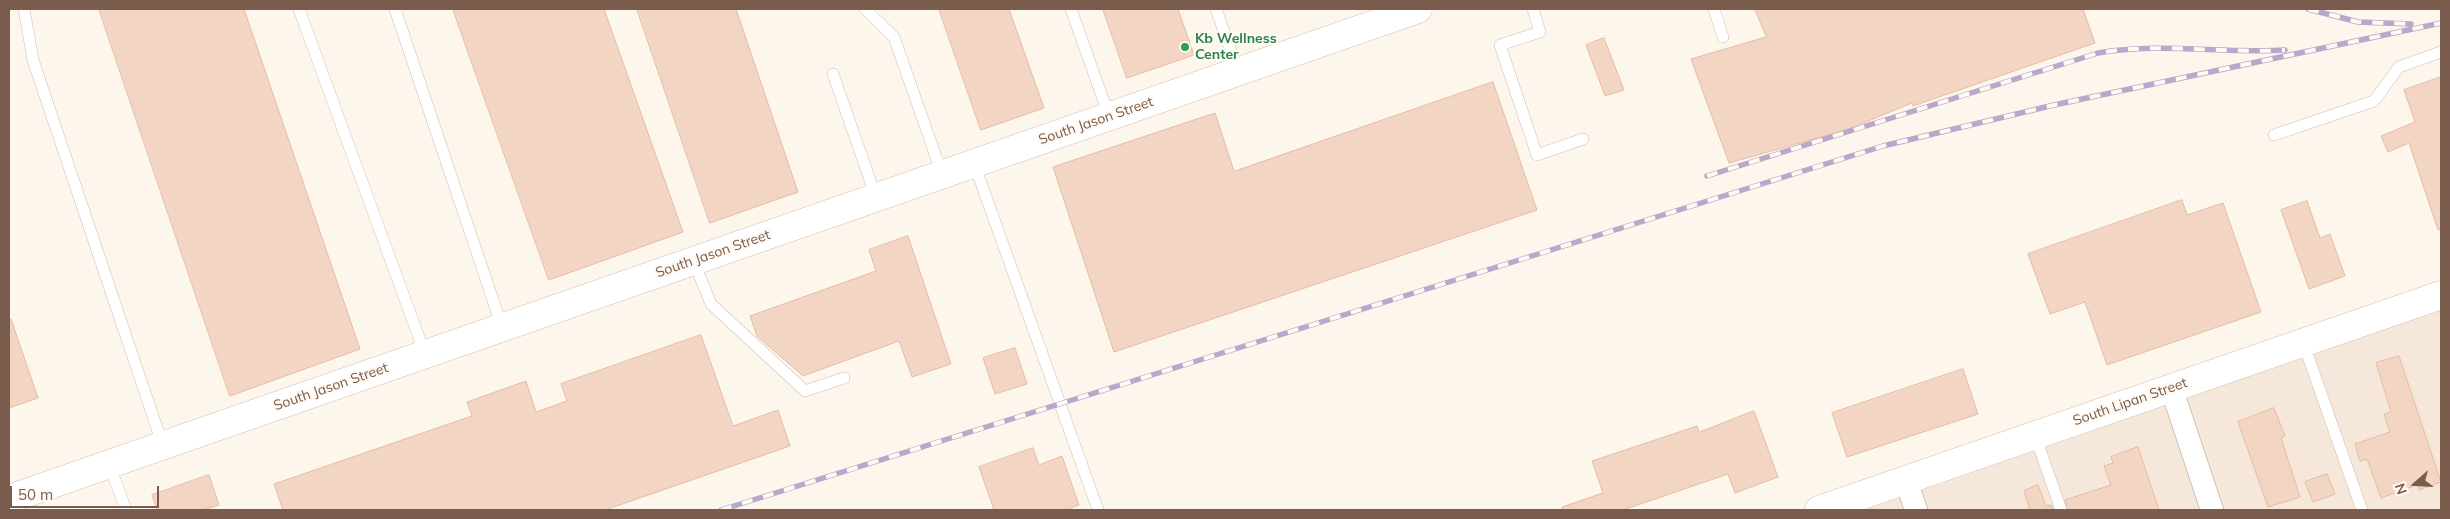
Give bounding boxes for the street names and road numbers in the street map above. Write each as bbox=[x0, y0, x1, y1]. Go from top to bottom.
street label: South Jason Street bbox=[1037, 94, 1155, 148]
street label: South Jason Street bbox=[654, 227, 772, 281]
street label: South Jason Street bbox=[272, 360, 390, 414]
street label: South Lipan Street bbox=[2071, 375, 2189, 429]

